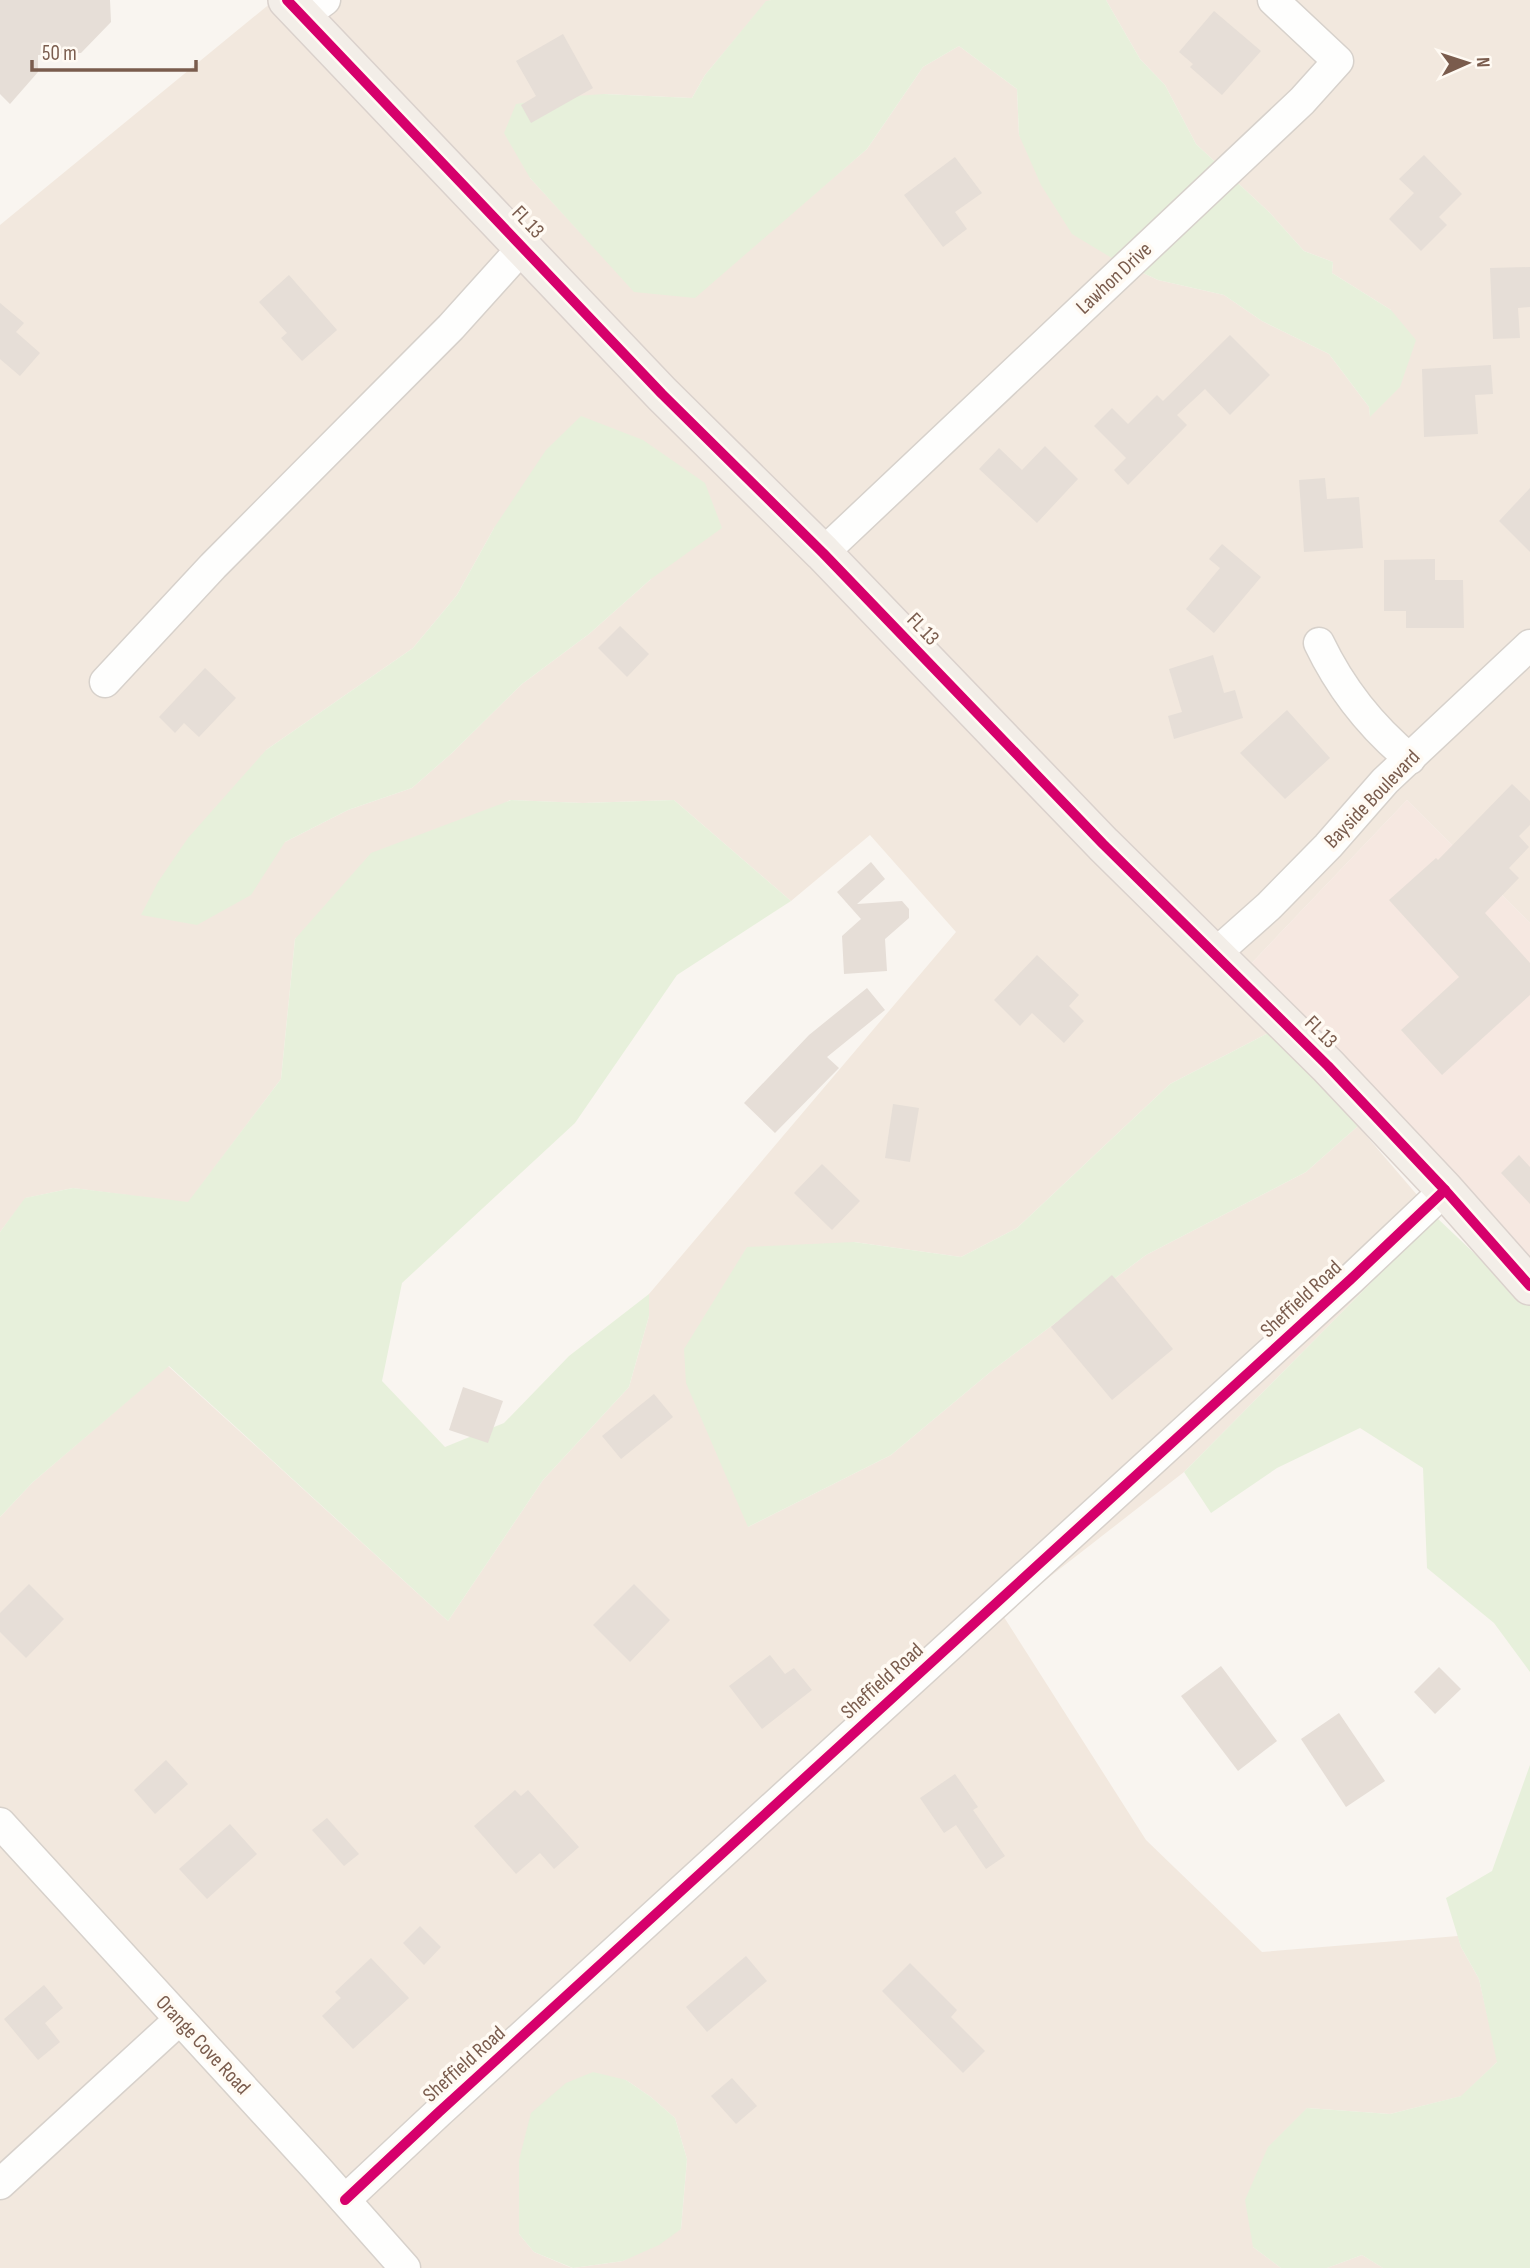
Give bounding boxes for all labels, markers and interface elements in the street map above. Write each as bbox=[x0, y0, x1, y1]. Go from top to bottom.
scale bar bbox=[32, 28, 196, 72]
north arrow bbox=[1432, 28, 1502, 98]
text: 50 m bbox=[42, 41, 77, 66]
text: N bbox=[1471, 57, 1494, 68]
street label: FL 13 bbox=[507, 201, 549, 243]
street label: Lawhon Drive bbox=[1071, 237, 1157, 319]
street label: FL 13 bbox=[902, 608, 944, 650]
street label: Bayside Boulevard bbox=[1319, 745, 1425, 853]
street label: FL 13 bbox=[1300, 1011, 1342, 1053]
street label: Sheffield Road bbox=[1255, 1255, 1347, 1343]
street label: Sheffield Road bbox=[836, 1638, 928, 1724]
street label: Orange Cove Road bbox=[151, 1990, 255, 2100]
street label: Sheffield Road bbox=[418, 2021, 510, 2107]

